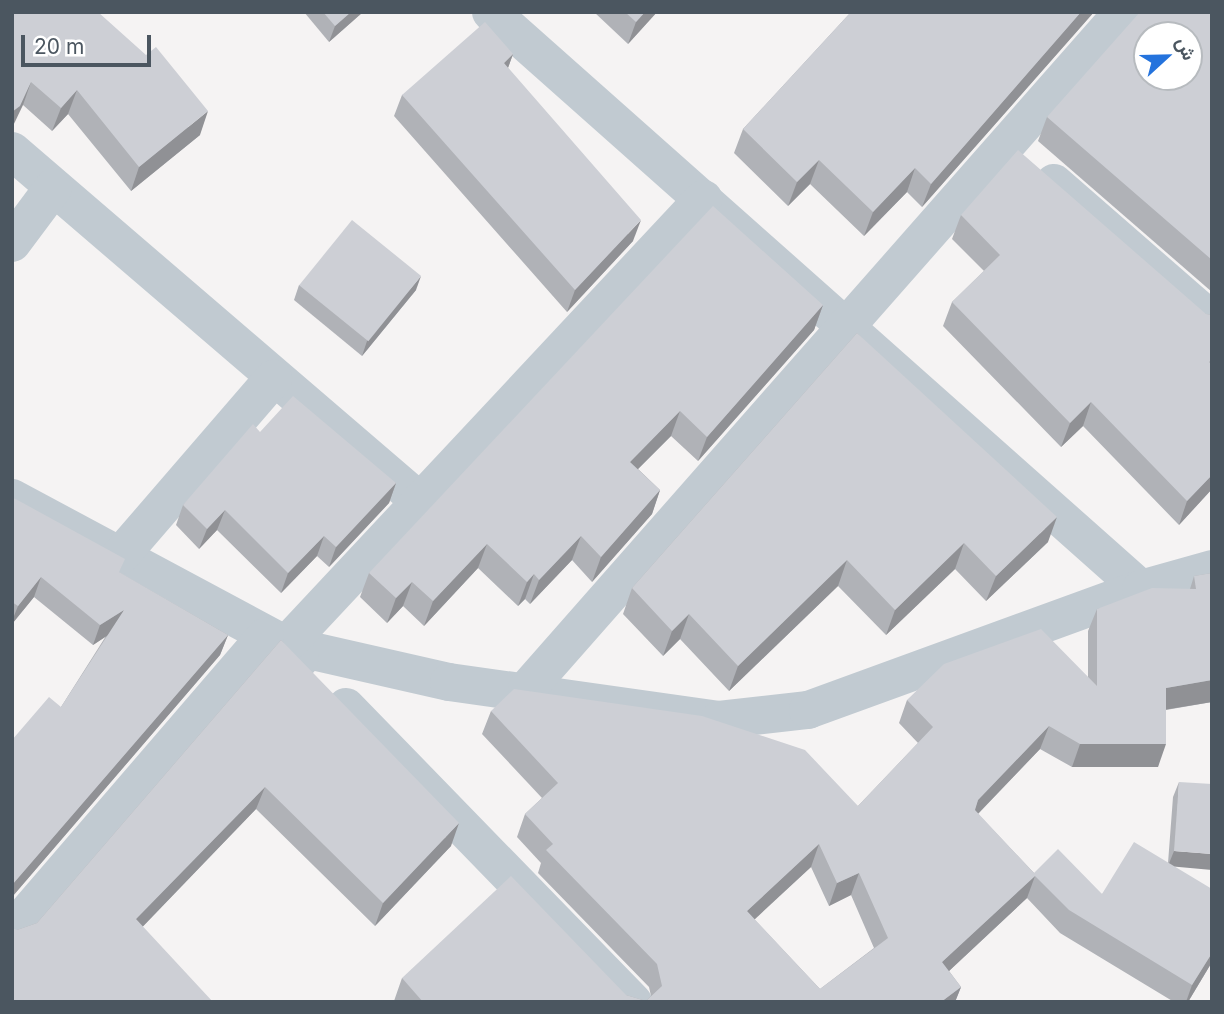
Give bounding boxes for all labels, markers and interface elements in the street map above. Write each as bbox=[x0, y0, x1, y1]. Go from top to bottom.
scale bar bbox=[24, 21, 154, 65]
north arrow bbox=[1133, 21, 1203, 91]
text: 20 m bbox=[34, 34, 84, 59]
text: ش bbox=[1171, 34, 1201, 64]

